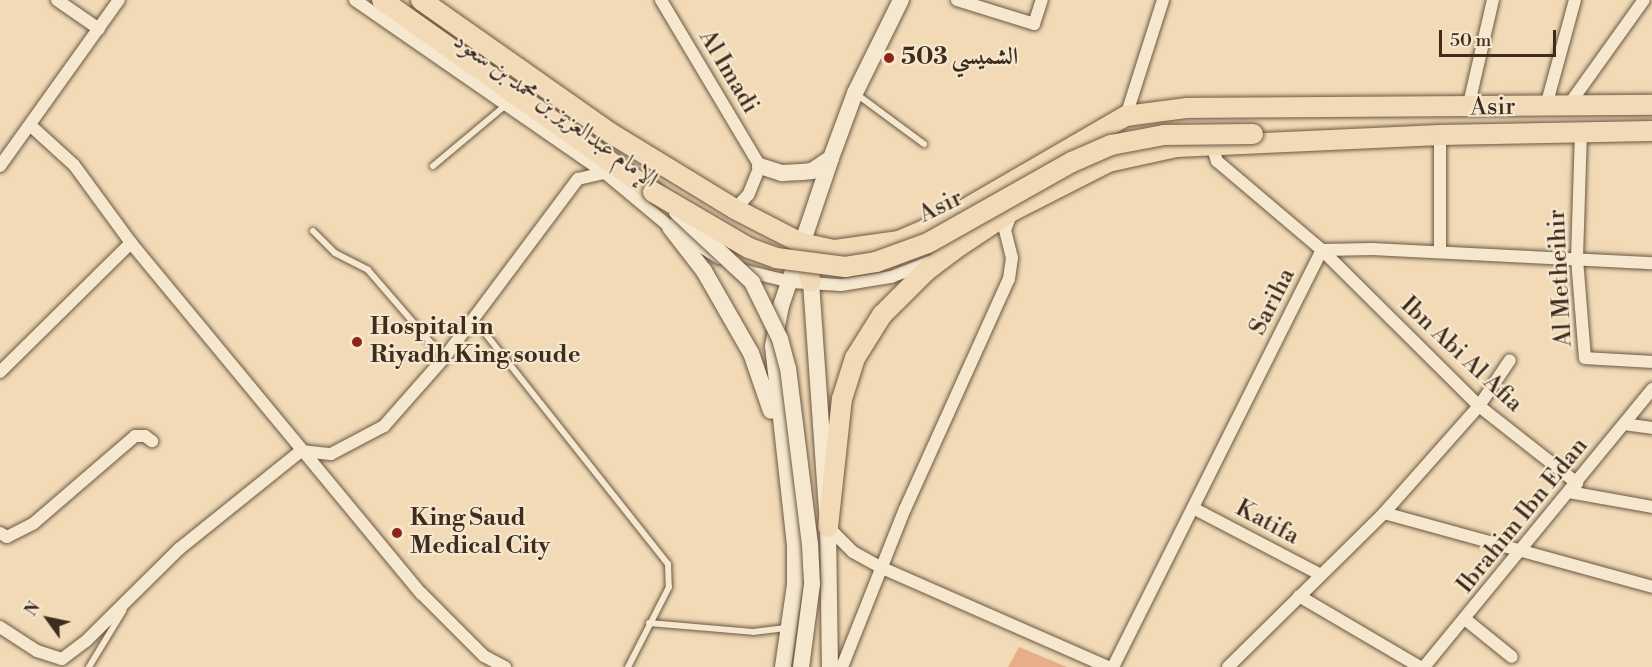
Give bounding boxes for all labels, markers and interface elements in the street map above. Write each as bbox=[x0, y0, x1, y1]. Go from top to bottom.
scale bar bbox=[1442, 18, 1559, 56]
street label: Al Imadi bbox=[692, 25, 764, 119]
street label: الإمام عبدالعزيز بن محمد بن سعود bbox=[447, 27, 663, 195]
text: 50 m bbox=[1450, 29, 1491, 52]
place label: الشميسي 503 bbox=[901, 44, 1018, 72]
marker: الشميسي 503 bbox=[882, 51, 896, 65]
street label: Asir bbox=[1470, 93, 1516, 123]
street label: Asir bbox=[914, 184, 968, 230]
street label: Al Metheihir bbox=[1543, 209, 1579, 347]
street label: Sariha bbox=[1244, 264, 1302, 340]
street label: Ibn Abi Al Afia bbox=[1394, 291, 1528, 419]
place label: Hospital in Riyadh King soude bbox=[370, 314, 581, 370]
marker: Hospital in Riyadh King soude bbox=[348, 333, 366, 351]
street label: Ibrahim Ibn Edan bbox=[1451, 432, 1595, 600]
street label: Katifa bbox=[1230, 494, 1304, 552]
place label: King Saud Medical City bbox=[410, 505, 550, 561]
marker: King Saud Medical City bbox=[388, 524, 406, 542]
north arrow bbox=[18, 589, 78, 649]
text: N bbox=[21, 598, 45, 620]

